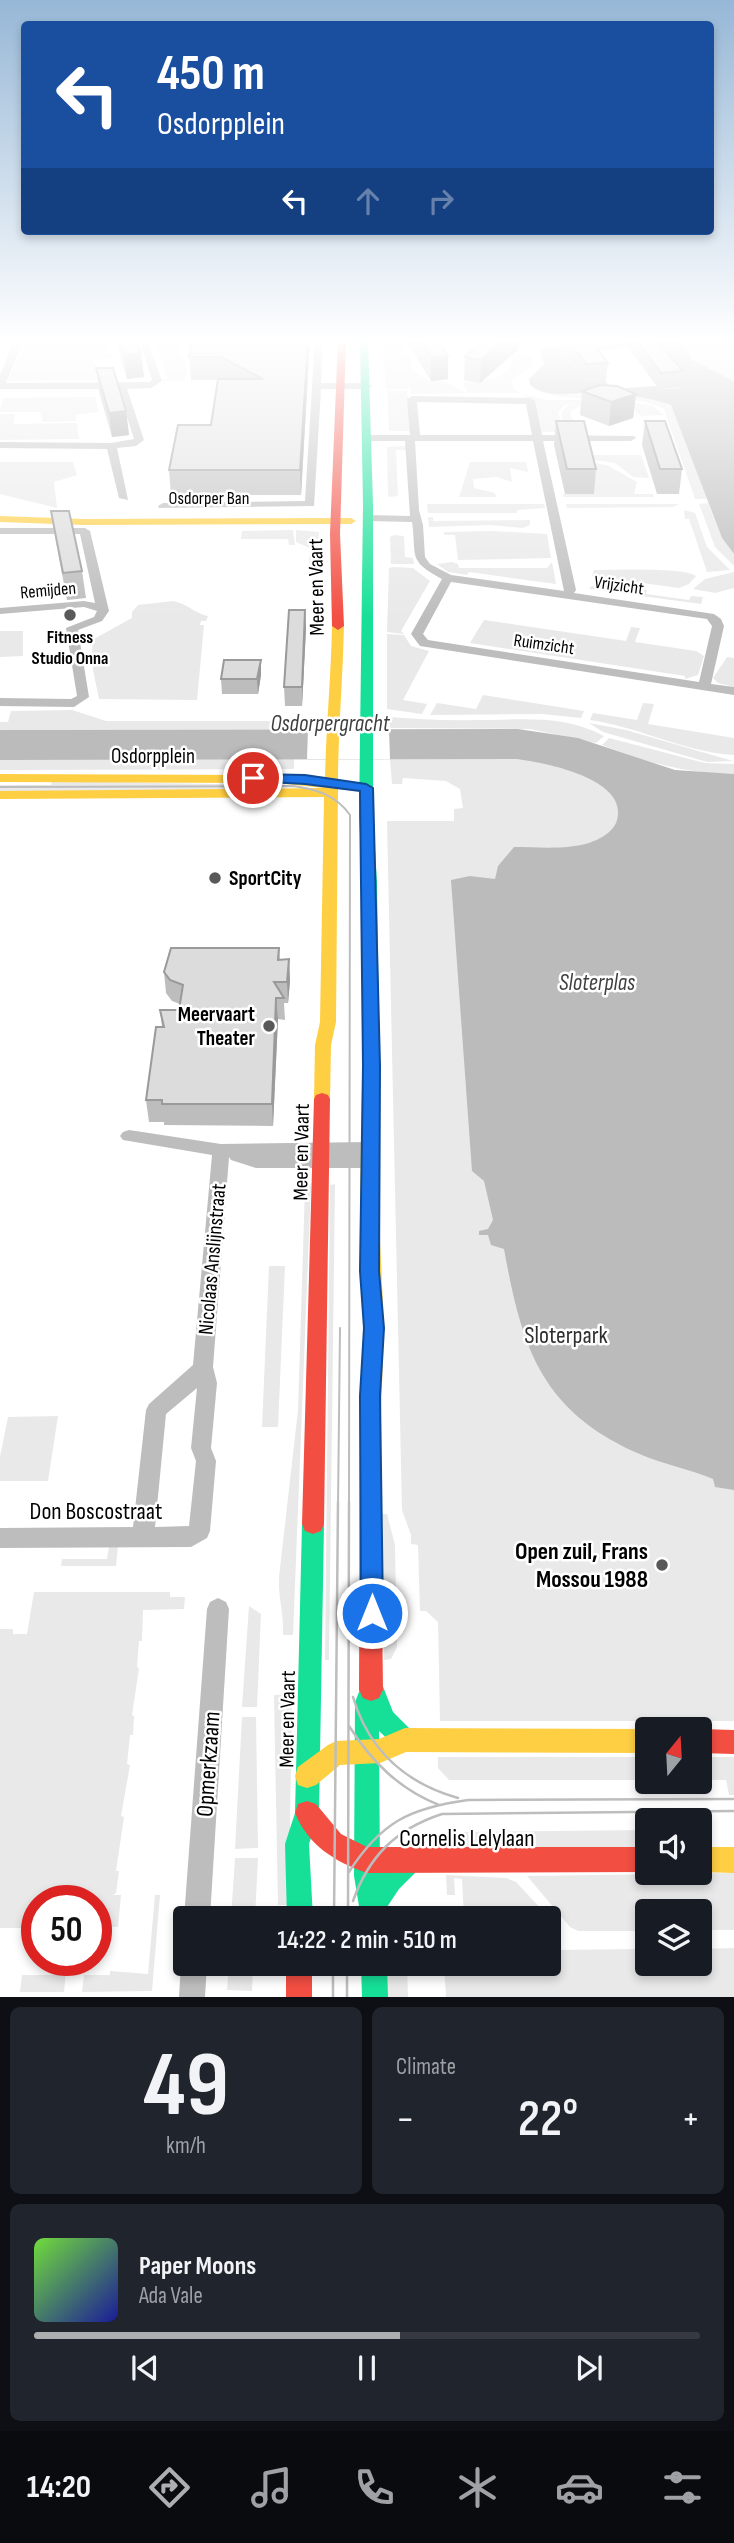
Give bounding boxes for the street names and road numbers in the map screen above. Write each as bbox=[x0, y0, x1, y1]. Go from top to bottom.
street label: Osdorper Ban bbox=[169, 488, 249, 509]
street label: Meer en Vaart bbox=[303, 538, 330, 636]
street label: Vrijzicht bbox=[593, 572, 646, 599]
street label: Remijden bbox=[19, 578, 77, 603]
street label: Ruimzicht bbox=[512, 630, 576, 659]
street label: Osdorpplein bbox=[111, 744, 195, 769]
street label: Meer en Vaart bbox=[288, 1103, 315, 1201]
street label: Nicolaas Anslijnstraat bbox=[193, 1182, 232, 1336]
street label: Don Boscostraat bbox=[30, 1497, 162, 1526]
street label: Meer en Vaart bbox=[274, 1670, 301, 1768]
street label: Opmerkzaam bbox=[190, 1710, 227, 1818]
street label: Cornelis Lelylaan bbox=[399, 1824, 535, 1853]

